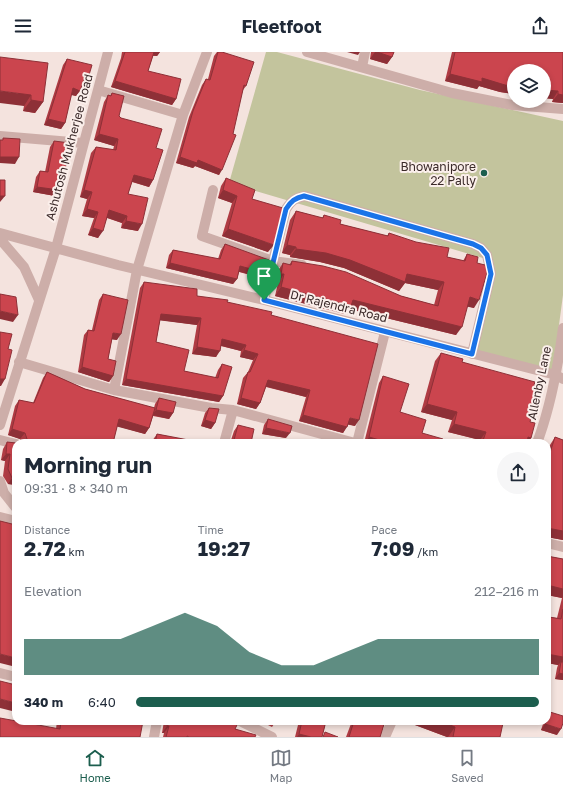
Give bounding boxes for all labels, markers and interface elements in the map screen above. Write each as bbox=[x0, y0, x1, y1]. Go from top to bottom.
icon: menu bbox=[12, 15, 34, 37]
text: Fleetfoot bbox=[241, 15, 322, 37]
icon: share bbox=[529, 15, 551, 37]
map controls bbox=[507, 64, 551, 108]
button: layers bbox=[507, 64, 551, 108]
street label: Ashutosh Mukherjee Road bbox=[42, 72, 96, 222]
place label: Bhowanipore 22 Pally bbox=[401, 159, 476, 188]
marker: Bhowanipore 22 Pally bbox=[479, 168, 489, 178]
pin bbox=[247, 259, 281, 300]
icon: arrive bbox=[253, 265, 275, 287]
street label: Dr Rajendra Road bbox=[289, 287, 389, 325]
street label: Allenby Lane bbox=[524, 345, 554, 421]
text: Morning run bbox=[24, 451, 152, 478]
button: share bbox=[497, 452, 539, 494]
text: 09:31 · 8 × 340 m bbox=[24, 480, 128, 496]
text: Distance bbox=[24, 523, 70, 536]
text: Time bbox=[198, 523, 224, 536]
text: Pace bbox=[371, 523, 397, 536]
text: 2.72 bbox=[24, 536, 66, 560]
text: 19:27 bbox=[198, 536, 250, 560]
text: 7:09 bbox=[371, 536, 414, 560]
text: km bbox=[66, 545, 84, 558]
text: /km bbox=[414, 545, 438, 558]
text: Elevation bbox=[24, 583, 82, 599]
text: 212–216 m bbox=[474, 583, 539, 599]
text: 340 m bbox=[24, 694, 63, 710]
text: 6:40 bbox=[88, 694, 116, 710]
tab: Home bbox=[80, 747, 111, 784]
tab: Map bbox=[270, 747, 292, 784]
tab: Saved bbox=[451, 747, 483, 784]

